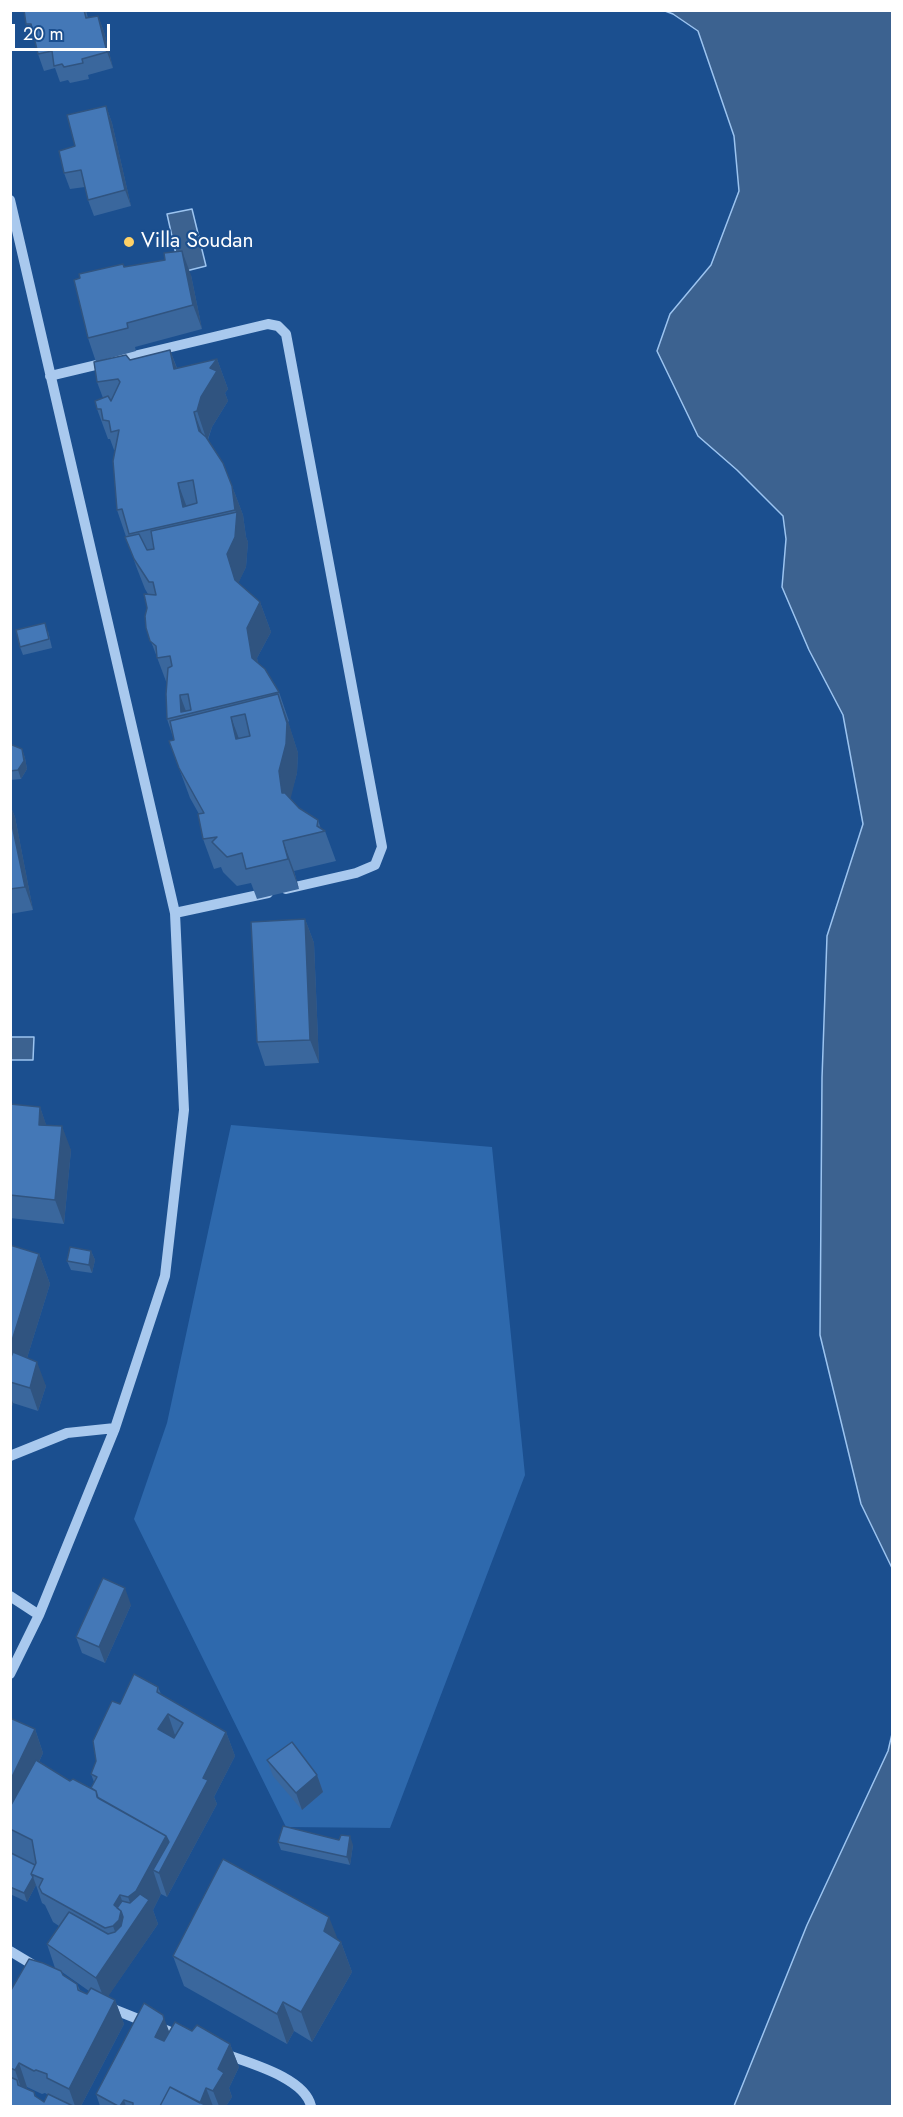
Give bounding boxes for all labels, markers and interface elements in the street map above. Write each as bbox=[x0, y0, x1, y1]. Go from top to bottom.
scale bar bbox=[15, 12, 112, 50]
text: 20 m bbox=[23, 21, 63, 47]
place label: Villa Soudan bbox=[141, 229, 253, 255]
marker: Villa Soudan bbox=[122, 235, 136, 249]

